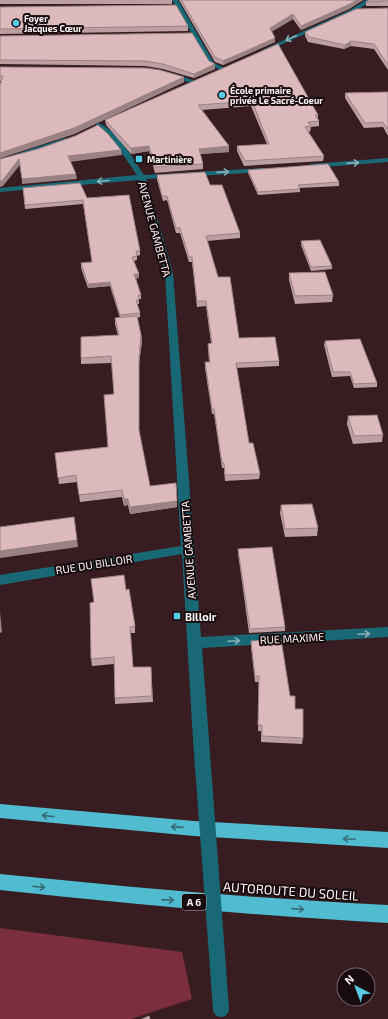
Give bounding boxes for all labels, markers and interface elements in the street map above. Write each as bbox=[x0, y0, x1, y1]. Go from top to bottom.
place label: Foyer Jacques Cœur bbox=[24, 13, 82, 34]
marker: Foyer Jacques Cœur bbox=[11, 18, 21, 28]
one-way arrow bbox=[285, 35, 297, 43]
place label: École primaire privée Le Sacré-Coeur bbox=[230, 84, 323, 106]
marker: École primaire privée Le Sacré-Coeur bbox=[217, 90, 227, 100]
marker: Martinière bbox=[134, 154, 144, 164]
place label: Martinière bbox=[147, 154, 192, 165]
one-way arrow bbox=[346, 159, 359, 166]
one-way arrow bbox=[216, 169, 229, 176]
one-way arrow bbox=[97, 177, 110, 184]
street label: AVENUE GAMBETTA bbox=[136, 180, 174, 278]
street label: AVENUE GAMBETTA bbox=[178, 500, 198, 600]
street label: RUE DU BILLOIR bbox=[55, 551, 134, 576]
place label: Billoir bbox=[185, 610, 217, 623]
marker: Billoir bbox=[172, 611, 182, 621]
street label: RUE MAXIME bbox=[259, 630, 325, 646]
one-way arrow bbox=[357, 630, 370, 637]
one-way arrow bbox=[227, 637, 240, 644]
one-way arrow bbox=[42, 813, 55, 820]
one-way arrow bbox=[171, 824, 184, 831]
one-way arrow bbox=[343, 835, 356, 842]
street label: AUTOROUTE DU SOLEIL bbox=[223, 878, 360, 904]
one-way arrow bbox=[32, 883, 45, 890]
road number: A 6 bbox=[182, 894, 206, 910]
one-way arrow bbox=[161, 896, 174, 903]
one-way arrow bbox=[291, 906, 304, 913]
north arrow bbox=[336, 967, 376, 1007]
text: N bbox=[342, 972, 356, 987]

